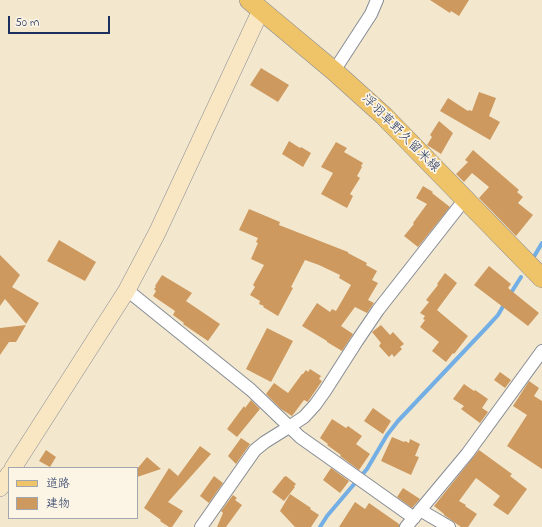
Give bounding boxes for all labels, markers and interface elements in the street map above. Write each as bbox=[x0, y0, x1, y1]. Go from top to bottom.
scale bar bbox=[10, 8, 112, 34]
text: 50 m bbox=[15, 14, 39, 32]
street label: 浮羽草野久留米線 bbox=[358, 92, 442, 176]
legend bbox=[8, 467, 138, 519]
text: 道路 bbox=[46, 475, 70, 493]
text: 建物 bbox=[46, 495, 70, 513]

